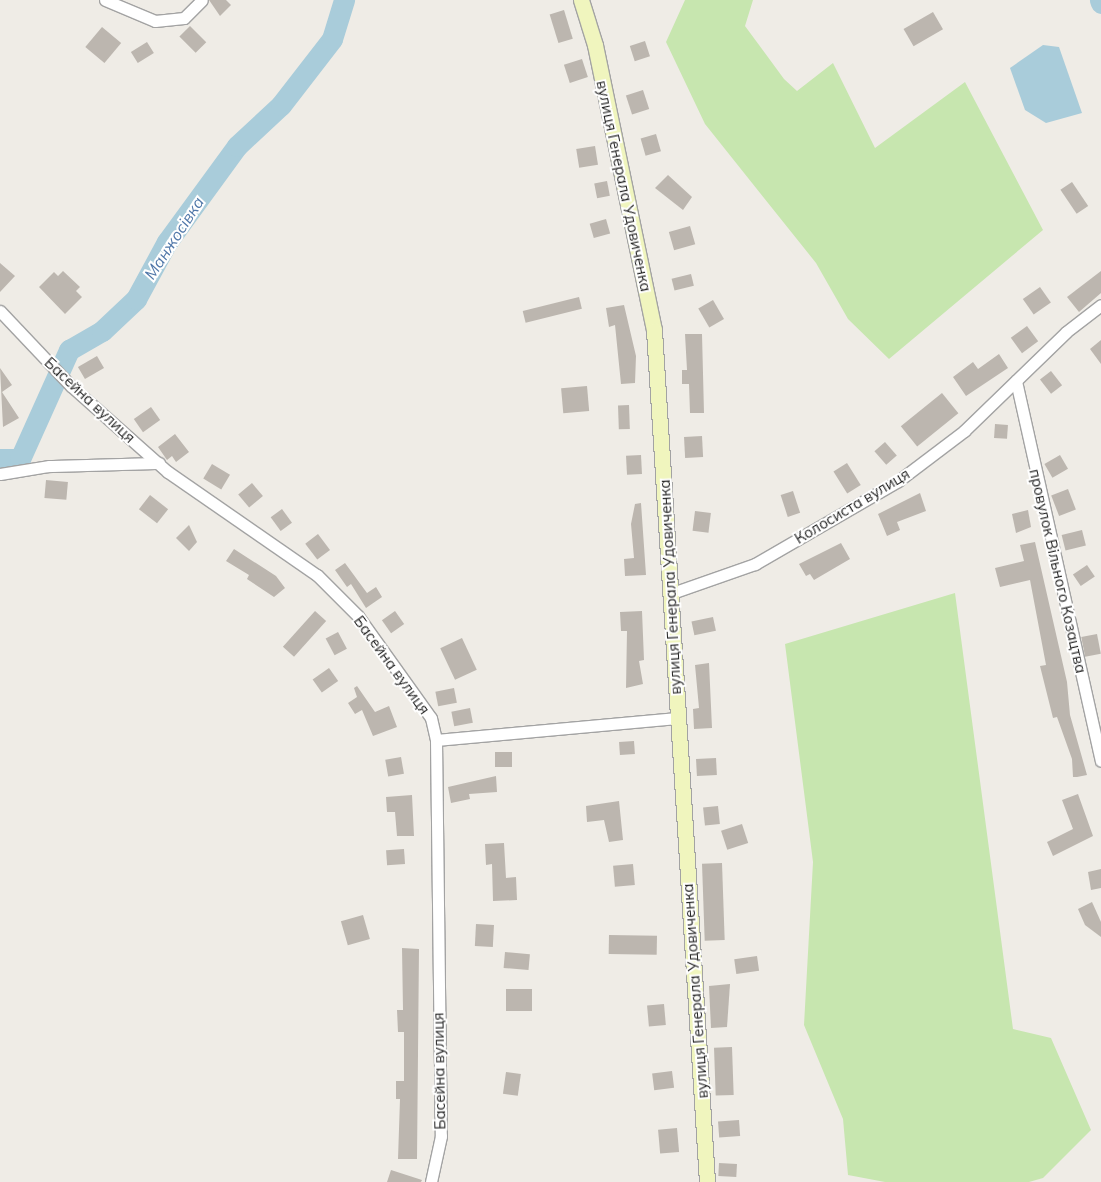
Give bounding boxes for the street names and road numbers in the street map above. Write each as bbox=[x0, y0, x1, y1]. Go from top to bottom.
street label: вулиця Генерала Удовиченка bbox=[593, 79, 655, 293]
street label: Басейна вулиця bbox=[41, 353, 139, 447]
street label: Колосиста вулиця bbox=[791, 465, 913, 547]
street label: провулок Вільного Козацтва bbox=[1026, 467, 1090, 675]
street label: вулиця Генерала Удовиченка bbox=[655, 479, 685, 695]
street label: Басейна вулиця bbox=[350, 612, 434, 718]
street label: вулиця Генерала Удовиченка bbox=[679, 883, 711, 1099]
street label: Басейна вулиця bbox=[429, 1012, 449, 1130]

